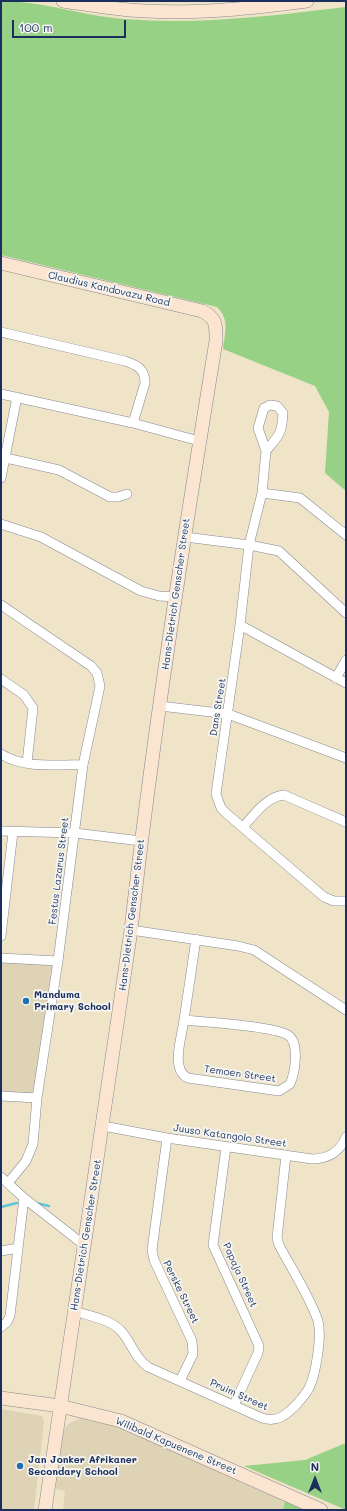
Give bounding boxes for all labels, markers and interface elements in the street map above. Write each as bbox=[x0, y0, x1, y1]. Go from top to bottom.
scale bar bbox=[14, 12, 128, 38]
text: 100 m bbox=[19, 19, 53, 35]
street label: Claudius Kandovazu Road bbox=[47, 269, 171, 309]
street label: Hans-Dietrich Genscher Street bbox=[159, 517, 193, 671]
street label: Dans Street bbox=[207, 677, 229, 737]
street label: Festus Lazarus Street bbox=[46, 817, 72, 925]
street label: Hans-Dietrich Genscher Street bbox=[117, 838, 147, 992]
place label: Manduma Primary School bbox=[34, 989, 111, 1012]
marker: Manduma Primary School bbox=[21, 996, 31, 1006]
street label: Temoen Street bbox=[203, 1063, 277, 1085]
street label: Juuso Katangolo Street bbox=[173, 1122, 287, 1150]
street label: Hans-Dietrich Genscher Street bbox=[68, 1158, 104, 1312]
street label: Papaja Street bbox=[220, 1241, 260, 1309]
street label: Perske Street bbox=[161, 1258, 201, 1326]
street label: Pruim Street bbox=[208, 1377, 270, 1413]
street label: Wilibald Kapuenene Street bbox=[114, 1415, 238, 1477]
place label: Jan Jonker Afrikaner Secondary School bbox=[28, 1454, 137, 1478]
north arrow bbox=[295, 1459, 335, 1499]
text: N bbox=[311, 1459, 319, 1474]
marker: Jan Jonker Afrikaner Secondary School bbox=[15, 1461, 25, 1471]

